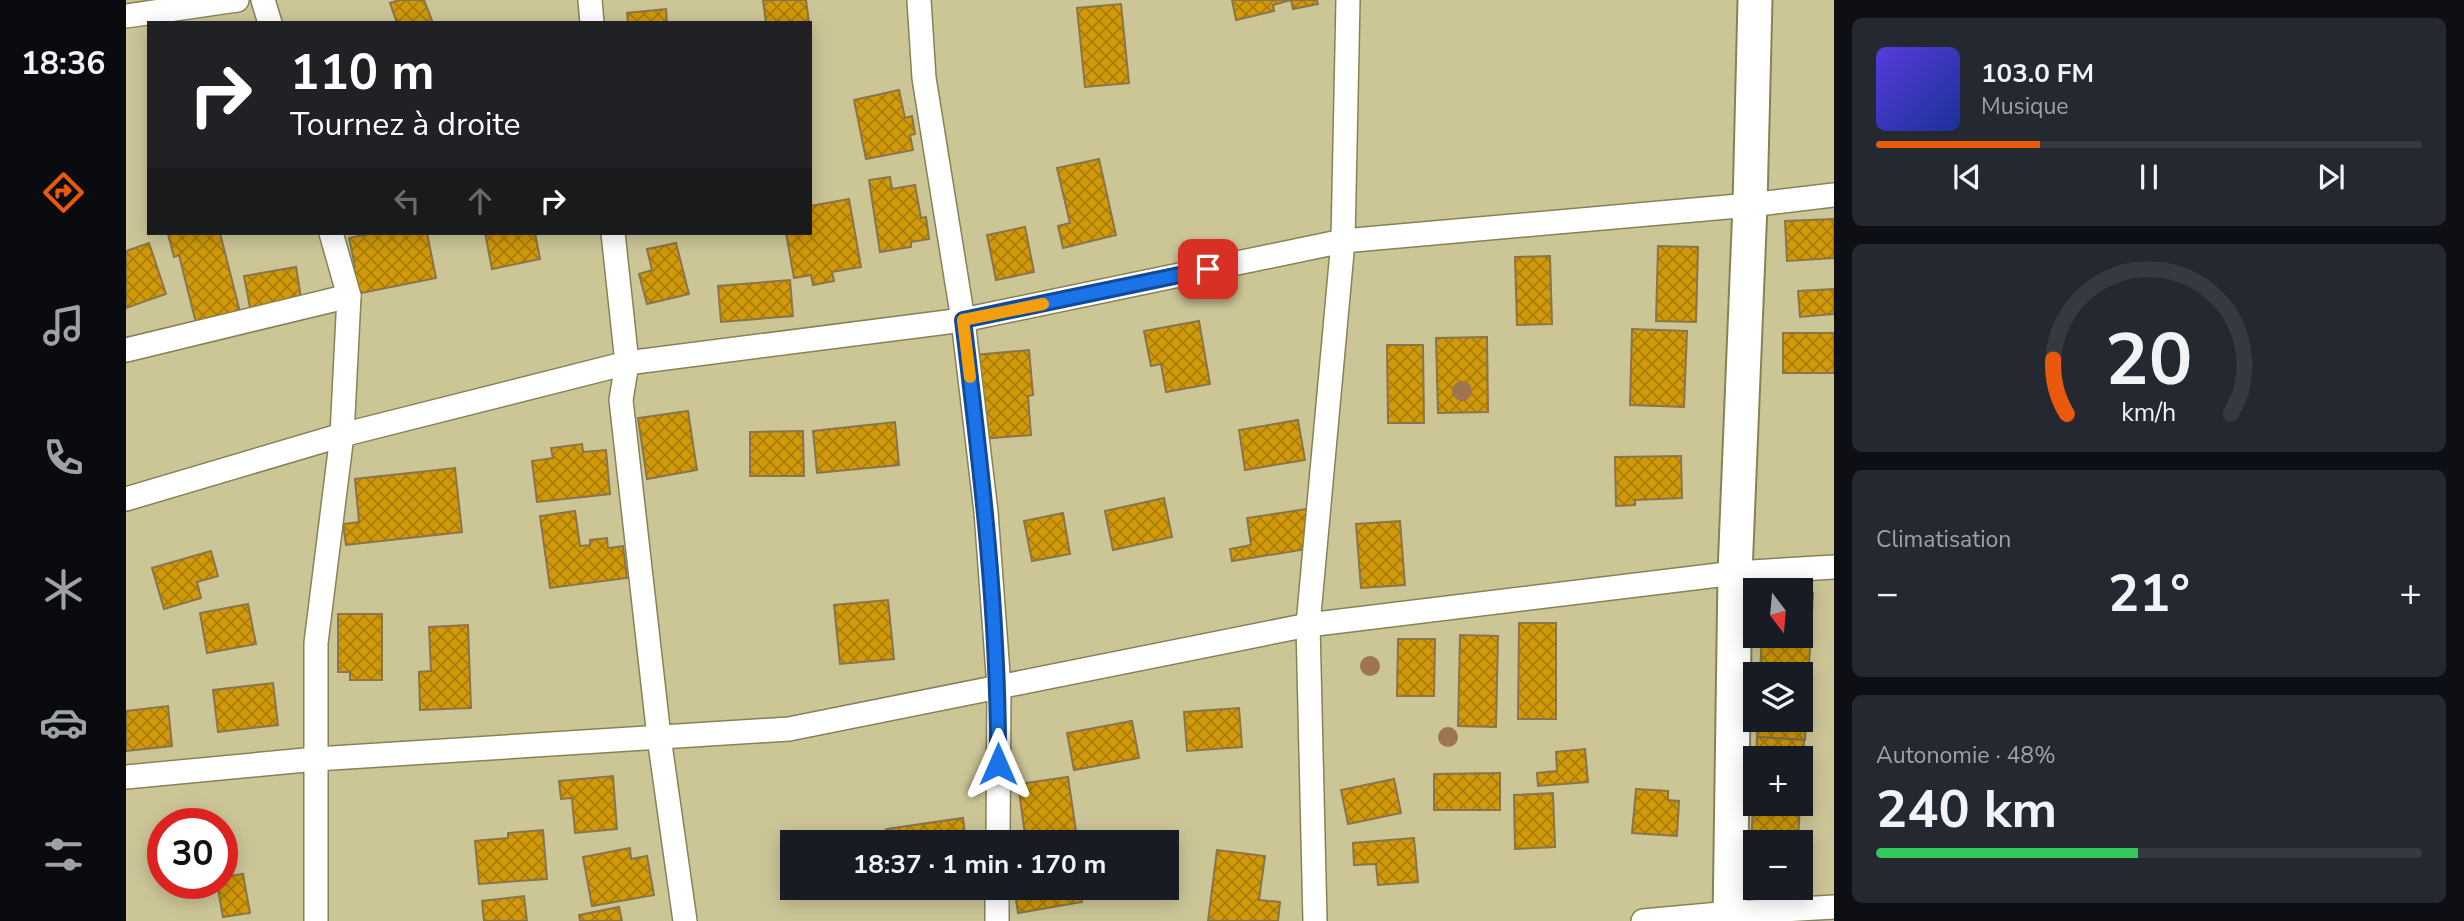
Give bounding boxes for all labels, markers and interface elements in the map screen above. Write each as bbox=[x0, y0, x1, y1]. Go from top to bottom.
text: 110 m bbox=[290, 39, 434, 106]
text: 18:36 bbox=[21, 42, 105, 85]
icon: right bbox=[175, 49, 266, 140]
text: 103.0 FM bbox=[1981, 56, 2094, 91]
text: Musique bbox=[1981, 91, 2069, 122]
text: Tournez à droite bbox=[290, 103, 521, 146]
icon: previous bbox=[1948, 158, 1986, 196]
icon: pause bbox=[2130, 158, 2168, 196]
icon: next bbox=[2312, 158, 2350, 196]
icon: directions bbox=[39, 168, 88, 217]
icon: left bbox=[388, 182, 426, 220]
icon: ahead bbox=[461, 182, 499, 220]
icon: right bbox=[534, 182, 572, 220]
pin bbox=[1178, 239, 1238, 299]
icon: arrive bbox=[1189, 250, 1227, 288]
icon: music bbox=[39, 301, 88, 350]
text: 20 bbox=[2105, 310, 2193, 410]
text: km/h bbox=[2121, 395, 2177, 429]
icon: phone bbox=[39, 433, 88, 482]
text: Climatisation bbox=[1876, 524, 2011, 555]
text: 21° bbox=[2108, 558, 2190, 629]
icon: climate bbox=[39, 565, 88, 614]
text: − bbox=[1876, 568, 1899, 619]
text: + bbox=[2399, 568, 2422, 619]
north arrow bbox=[1743, 578, 1813, 648]
map controls bbox=[1743, 578, 1813, 900]
button: layers bbox=[1743, 662, 1813, 732]
icon: car bbox=[39, 698, 88, 747]
position arrow bbox=[961, 727, 1035, 801]
text: Autonomie · 48% bbox=[1876, 740, 2056, 771]
button: + bbox=[1743, 746, 1813, 816]
text: 240 km bbox=[1876, 774, 2057, 845]
speed limit sign: 30 bbox=[147, 808, 238, 899]
icon: filters bbox=[39, 830, 88, 879]
button: − bbox=[1743, 830, 1813, 900]
text: 18:37 · 1 min · 170 m bbox=[853, 847, 1106, 882]

